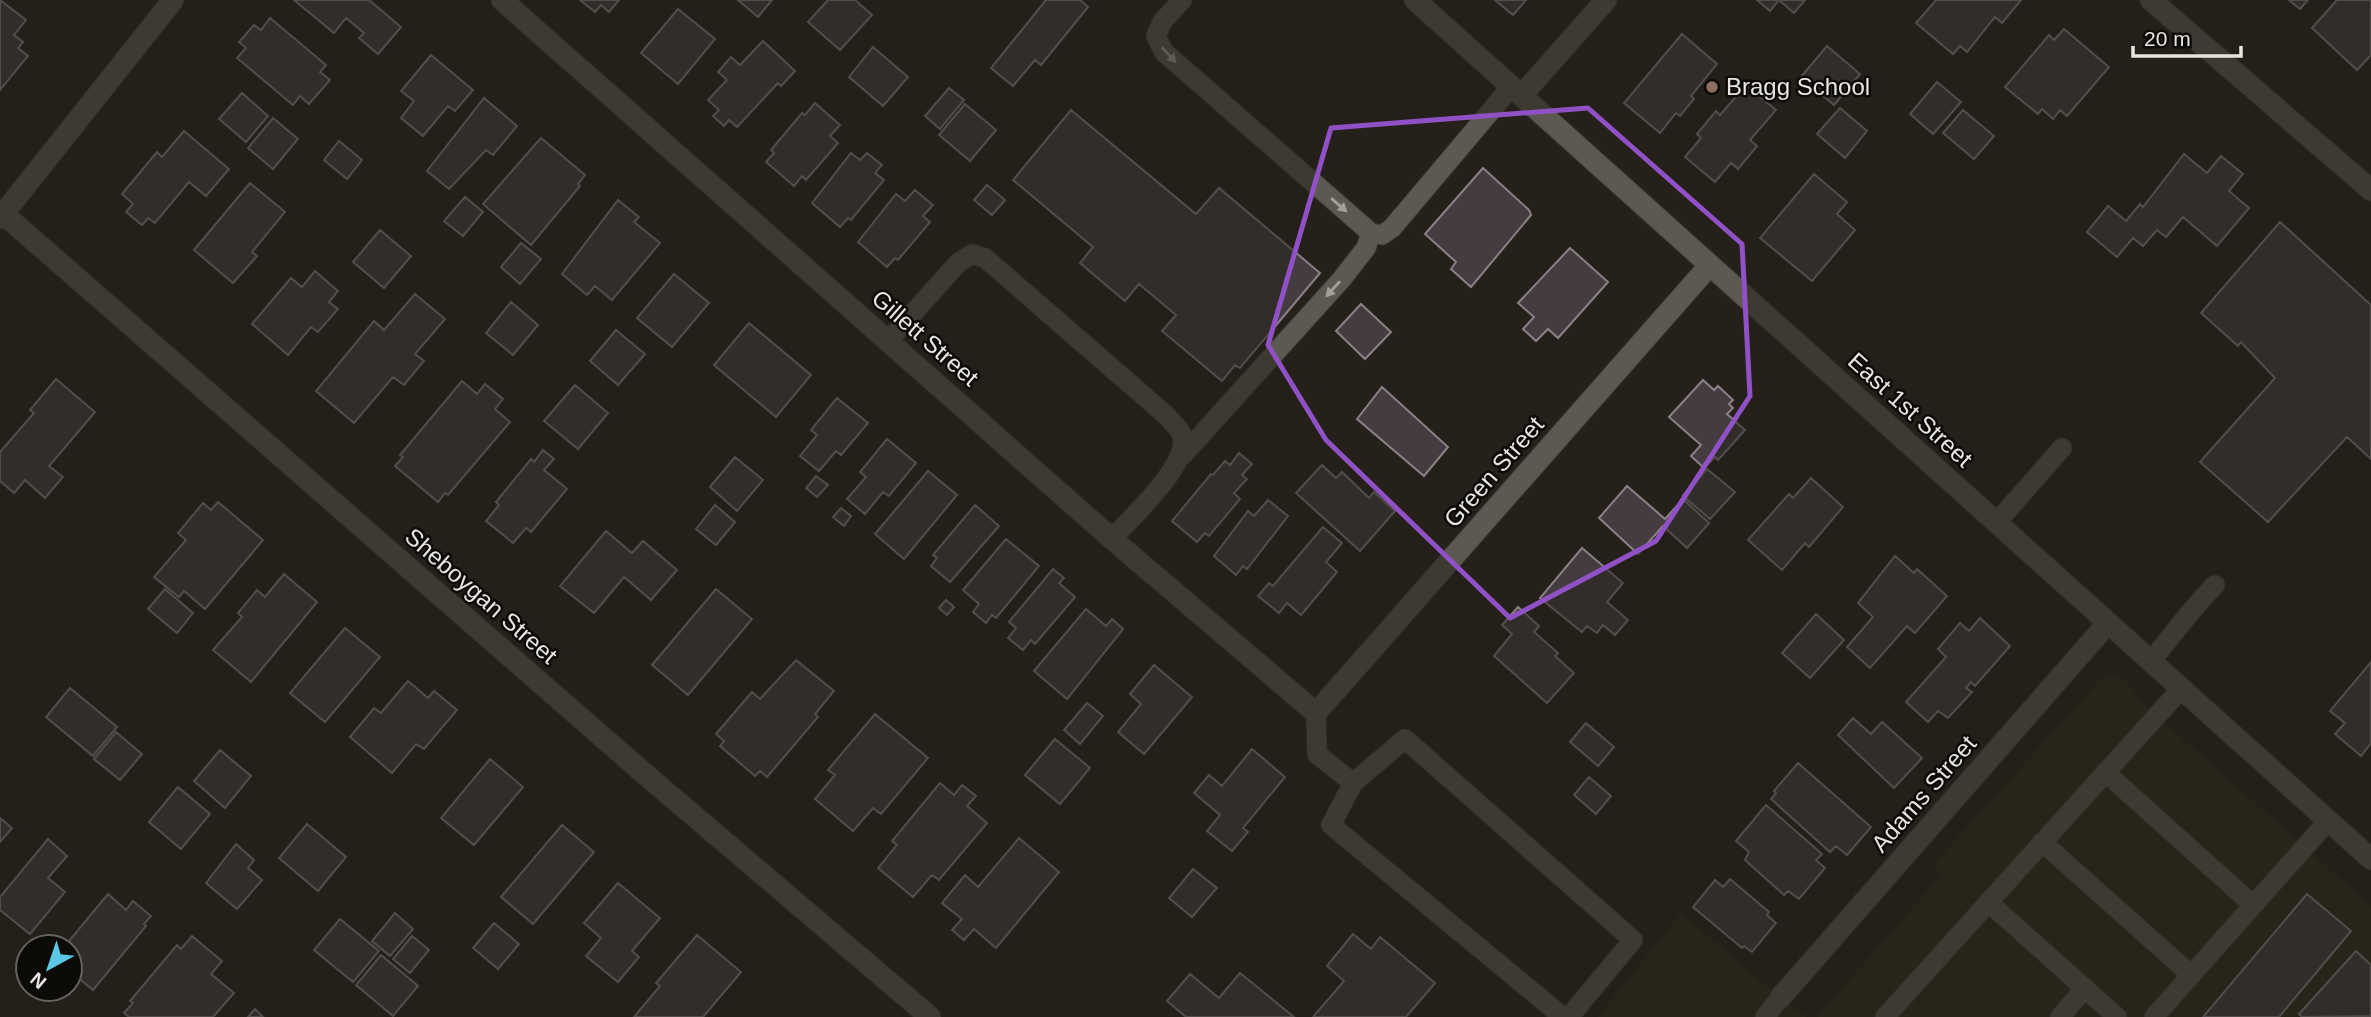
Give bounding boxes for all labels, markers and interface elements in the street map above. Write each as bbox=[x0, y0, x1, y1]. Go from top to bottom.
scale bar bbox=[2133, 14, 2242, 58]
text: 20 m bbox=[2144, 27, 2191, 50]
one-way arrow bbox=[1161, 46, 1178, 63]
place label: Bragg School bbox=[1726, 73, 1870, 100]
marker: Bragg School bbox=[1704, 79, 1720, 95]
one-way arrow bbox=[1331, 197, 1348, 212]
one-way arrow bbox=[1325, 280, 1341, 298]
street label: Gillett Street bbox=[867, 284, 984, 391]
street label: East 1st Street bbox=[1843, 347, 1978, 473]
street label: Green Street bbox=[1438, 411, 1549, 532]
street label: Sheboygan Street bbox=[400, 522, 563, 669]
street label: Adams Street bbox=[1866, 730, 1982, 857]
north arrow bbox=[14, 933, 84, 1003]
text: N bbox=[26, 968, 50, 993]

